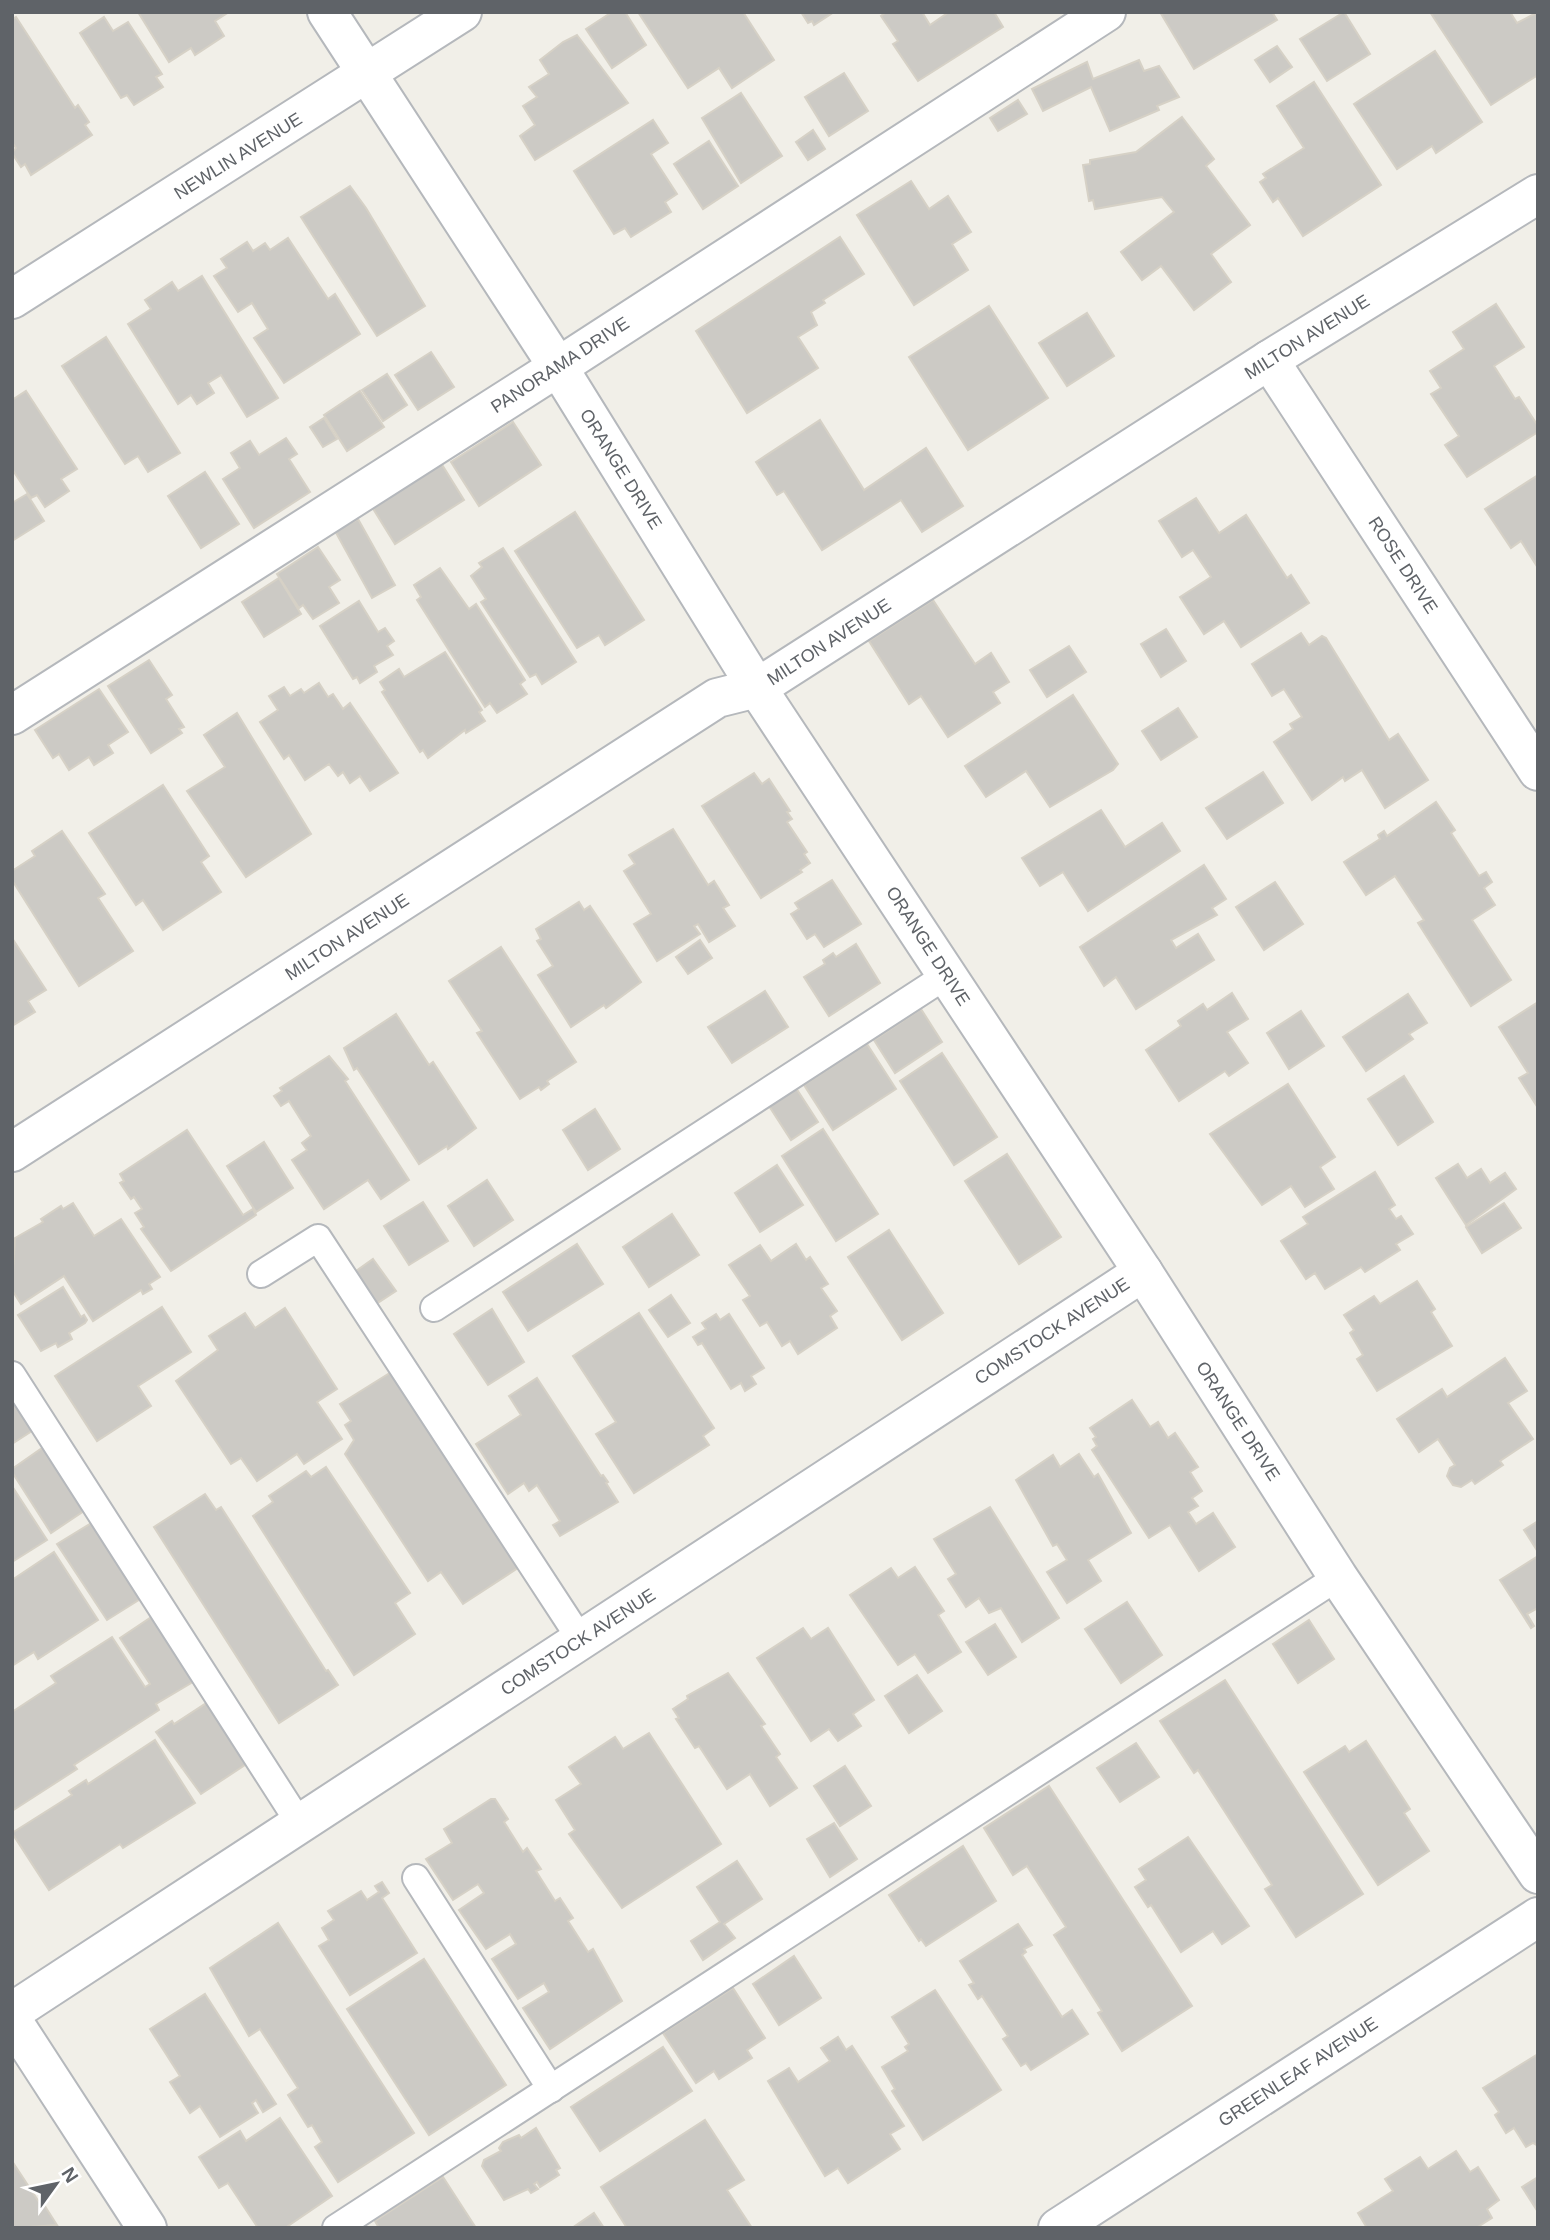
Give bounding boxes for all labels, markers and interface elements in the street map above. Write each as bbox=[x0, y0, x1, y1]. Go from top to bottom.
street label: NEWLIN AVENUE bbox=[170, 109, 306, 203]
street label: MILTON AVENUE bbox=[1241, 291, 1373, 383]
street label: PANORAMA DRIVE bbox=[487, 313, 633, 417]
street label: ORANGE DRIVE bbox=[576, 405, 666, 533]
street label: ROSE DRIVE bbox=[1364, 513, 1442, 617]
street label: MILTON AVENUE bbox=[764, 595, 894, 689]
street label: ORANGE DRIVE bbox=[882, 883, 974, 1009]
street label: MILTON AVENUE bbox=[282, 890, 412, 984]
street label: COMSTOCK AVENUE bbox=[971, 1273, 1133, 1389]
street label: ORANGE DRIVE bbox=[1192, 1358, 1284, 1484]
street label: COMSTOCK AVENUE bbox=[497, 1584, 659, 1700]
street label: GREENLEAF AVENUE bbox=[1215, 2013, 1381, 2131]
north arrow bbox=[21, 2149, 91, 2219]
text: N bbox=[57, 2164, 82, 2186]

